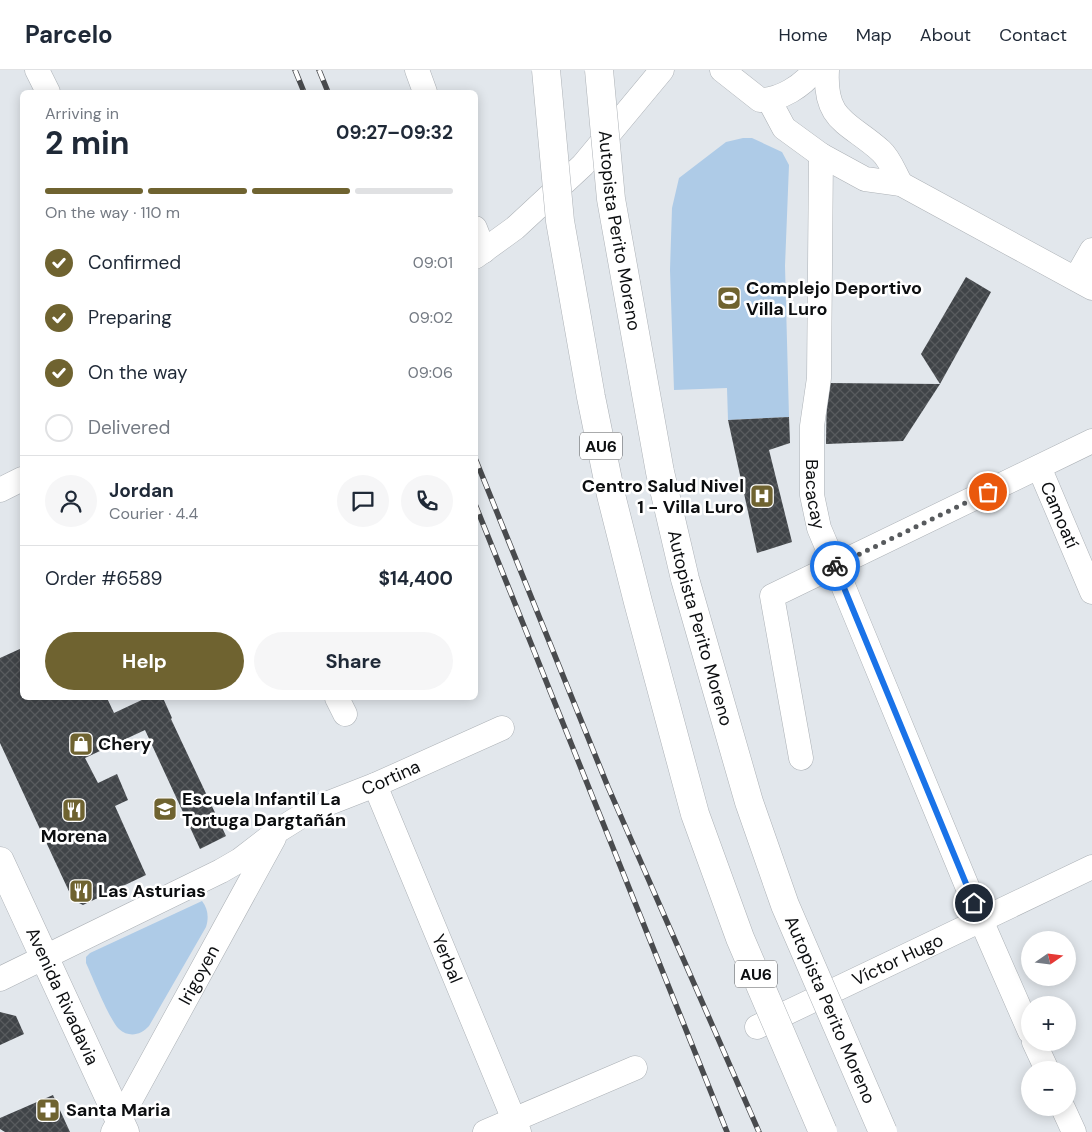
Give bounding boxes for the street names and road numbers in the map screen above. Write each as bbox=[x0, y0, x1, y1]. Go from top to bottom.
street label: Autopista Perito Moreno bbox=[593, 129, 646, 333]
road number: AU6 bbox=[580, 432, 622, 460]
street label: Bacacay bbox=[799, 459, 831, 532]
street label: Camoatí bbox=[1035, 478, 1084, 552]
street label: Autopista Perito Moreno bbox=[662, 528, 739, 729]
street label: Cortina bbox=[358, 754, 424, 801]
street label: Autopista Perito Moreno bbox=[779, 912, 881, 1107]
street label: Avenida Rivadavia bbox=[20, 924, 105, 1069]
street label: Víctor Hugo bbox=[848, 928, 947, 992]
street label: Yerbal bbox=[426, 931, 468, 987]
street label: Irigoyen bbox=[173, 941, 225, 1009]
road number: AU6 bbox=[735, 961, 777, 988]

